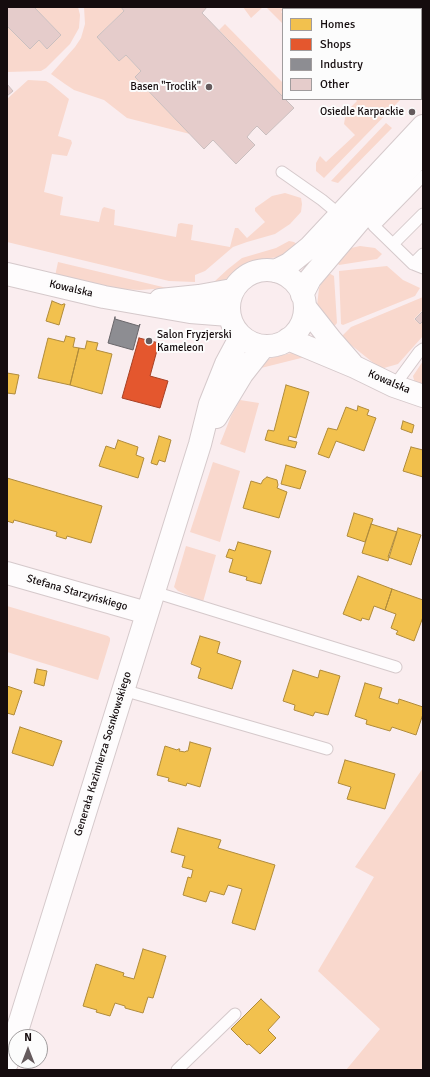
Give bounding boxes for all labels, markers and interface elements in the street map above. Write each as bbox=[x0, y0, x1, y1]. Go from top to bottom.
legend bbox=[282, 8, 422, 100]
text: Homes bbox=[320, 17, 355, 32]
text: Shops bbox=[320, 37, 351, 52]
text: Industry bbox=[320, 57, 363, 72]
text: Other bbox=[320, 77, 349, 92]
place label: Basen "Troclik" bbox=[130, 80, 201, 94]
marker: Basen "Troclik" bbox=[204, 82, 214, 92]
place label: Osiedle Karpackie bbox=[320, 105, 404, 119]
marker: Osiedle Karpackie bbox=[407, 107, 417, 117]
street label: Kowalska bbox=[48, 278, 94, 300]
place label: Salon Fryzjerski Kameleon bbox=[157, 328, 232, 354]
marker: Salon Fryzjerski Kameleon bbox=[144, 336, 154, 346]
street label: Kowalska bbox=[366, 367, 412, 397]
street label: Stefana Starzyńskiego bbox=[25, 572, 129, 614]
street label: Generała Kazimierza Sosnkowskiego bbox=[72, 670, 134, 838]
north arrow bbox=[8, 1029, 48, 1069]
text: N bbox=[24, 1031, 32, 1044]

